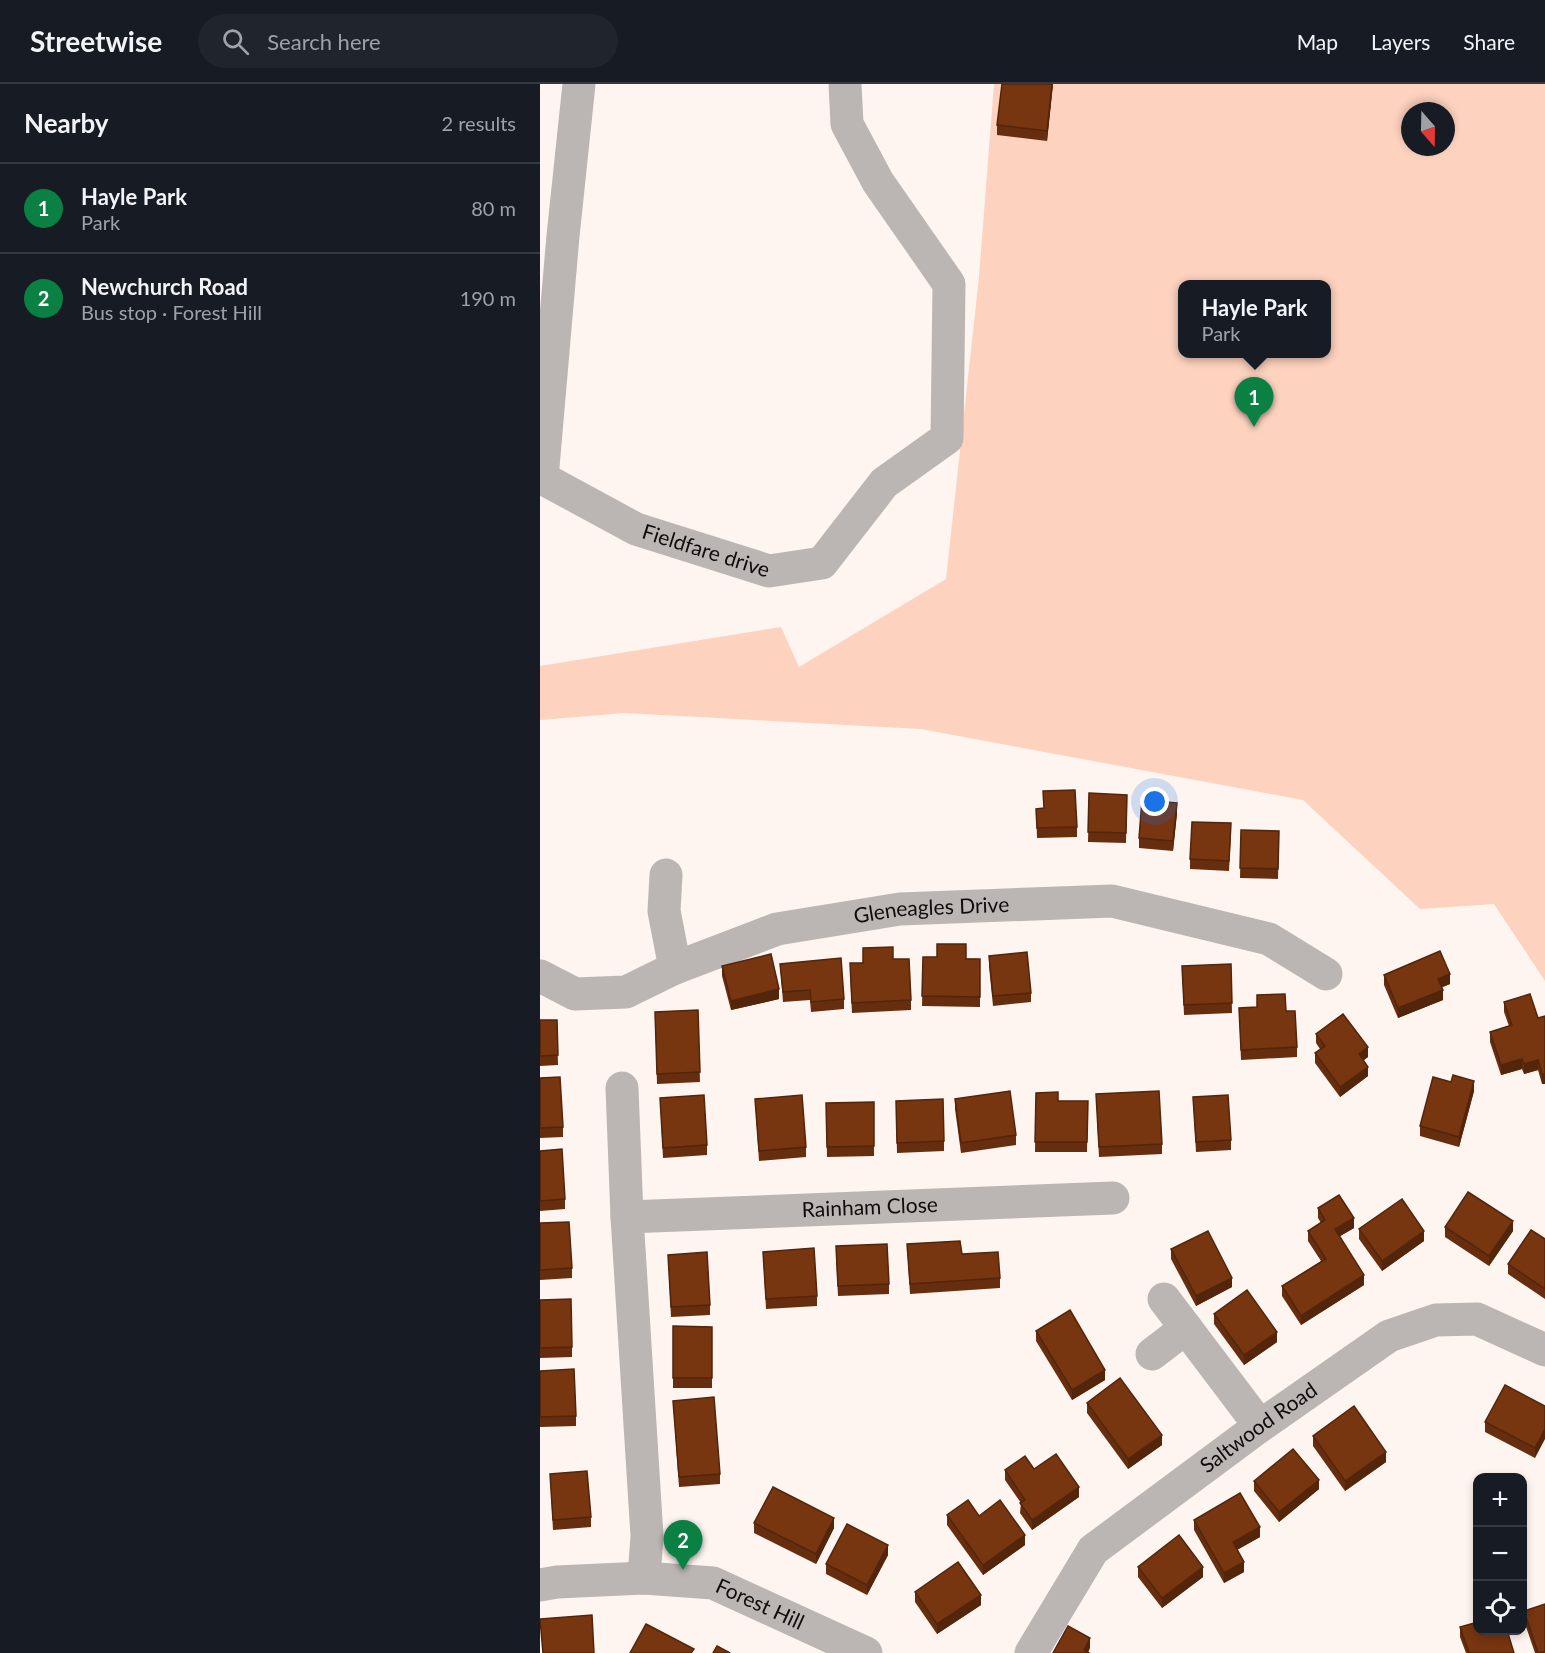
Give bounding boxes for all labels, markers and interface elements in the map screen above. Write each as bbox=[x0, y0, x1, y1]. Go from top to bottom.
search box bbox=[198, 14, 618, 68]
text: Streetwise bbox=[30, 24, 162, 58]
icon: search bbox=[219, 25, 252, 58]
text: Search here bbox=[267, 28, 381, 55]
text: Map bbox=[1297, 29, 1338, 54]
text: Layers bbox=[1371, 29, 1430, 54]
text: Share bbox=[1463, 29, 1515, 54]
north arrow bbox=[1401, 102, 1455, 156]
text: Nearby bbox=[24, 107, 109, 139]
text: 2 results bbox=[441, 111, 516, 135]
text: Hayle Park bbox=[81, 183, 187, 210]
text: 1 bbox=[38, 196, 49, 220]
text: 80 m bbox=[471, 196, 516, 220]
text: Park bbox=[81, 210, 120, 234]
text: Newchurch Road bbox=[81, 273, 248, 300]
popup bbox=[1178, 280, 1331, 358]
text: 2 bbox=[38, 286, 49, 310]
text: 190 m bbox=[460, 286, 516, 310]
text: Hayle Park bbox=[1201, 294, 1308, 321]
text: Bus stop · Forest Hill bbox=[81, 300, 262, 324]
text: Park bbox=[1201, 321, 1241, 345]
pin: 1 bbox=[1234, 378, 1274, 427]
street label: Fieldfare drive bbox=[640, 518, 773, 581]
your location bbox=[1140, 787, 1169, 816]
street label: Gleneagles Drive bbox=[852, 891, 1010, 927]
street label: Rainham Close bbox=[801, 1191, 938, 1221]
street label: Saltwood Road bbox=[1194, 1376, 1321, 1477]
map controls bbox=[1473, 1473, 1527, 1635]
button: + bbox=[1473, 1473, 1527, 1527]
pin: 2 bbox=[664, 1520, 702, 1570]
button: − bbox=[1473, 1527, 1527, 1581]
street label: Forest Hill bbox=[712, 1572, 808, 1634]
button: locate bbox=[1473, 1581, 1527, 1635]

